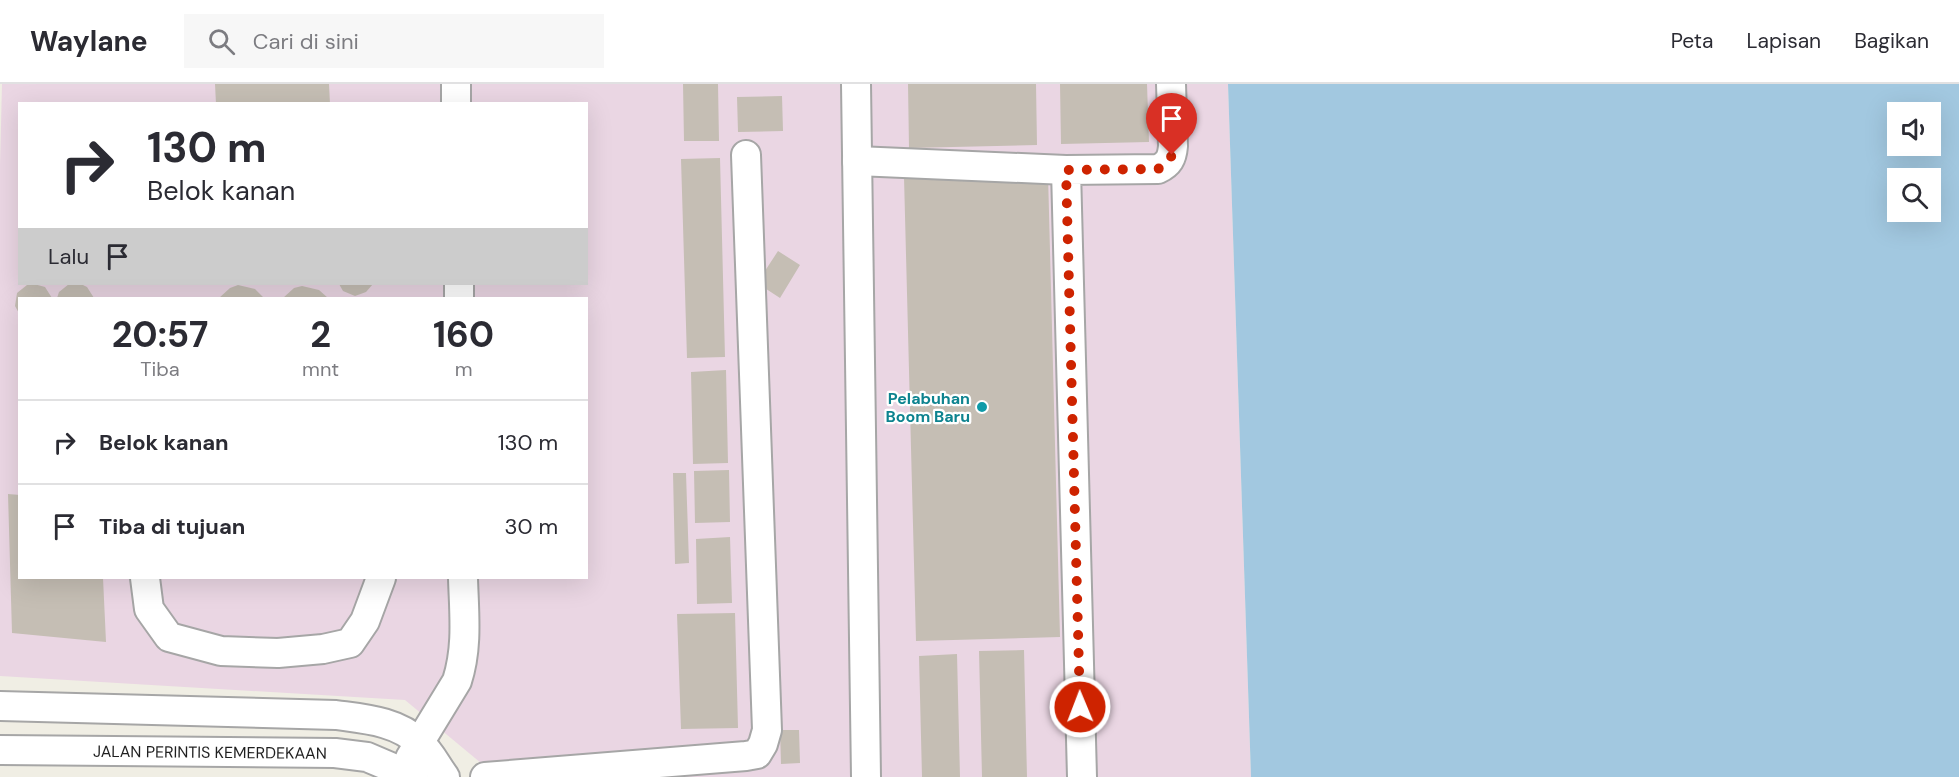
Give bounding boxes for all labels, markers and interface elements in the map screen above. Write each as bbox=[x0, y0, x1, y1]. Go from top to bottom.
search box bbox=[184, 14, 604, 68]
text: Waylane bbox=[30, 23, 148, 60]
icon: search bbox=[205, 25, 238, 58]
text: Cari di sini bbox=[253, 27, 359, 56]
text: Peta bbox=[1671, 27, 1713, 55]
text: Lapisan bbox=[1746, 27, 1821, 55]
text: Bagikan bbox=[1854, 27, 1929, 55]
pin bbox=[1146, 93, 1197, 155]
icon: arrive bbox=[1155, 102, 1188, 135]
map controls bbox=[1887, 102, 1941, 222]
button: sound bbox=[1887, 102, 1941, 156]
text: 130 m bbox=[147, 120, 267, 175]
icon: right bbox=[48, 126, 126, 204]
button: search bbox=[1887, 168, 1941, 222]
text: Belok kanan bbox=[147, 173, 295, 208]
icon: arrive bbox=[101, 240, 134, 273]
text: Lalu bbox=[48, 242, 89, 271]
text: 20:57 bbox=[112, 311, 208, 358]
text: 2 bbox=[310, 311, 331, 358]
text: 160 bbox=[433, 311, 494, 358]
text: Tiba bbox=[140, 356, 180, 382]
text: mnt bbox=[302, 356, 339, 382]
text: m bbox=[455, 356, 472, 382]
place label: Pelabuhan Boom Baru bbox=[885, 388, 970, 427]
marker: Pelabuhan Boom Baru bbox=[975, 400, 989, 414]
icon: right bbox=[48, 426, 81, 459]
text: Belok kanan bbox=[99, 428, 229, 457]
text: 130 m bbox=[498, 428, 558, 457]
icon: arrive bbox=[48, 510, 81, 543]
text: Tiba di tujuan bbox=[99, 512, 245, 541]
text: 30 m bbox=[504, 512, 558, 541]
position arrow bbox=[1048, 675, 1112, 739]
street label: JALAN PERINTIS KEMERDEKAAN bbox=[93, 741, 327, 764]

